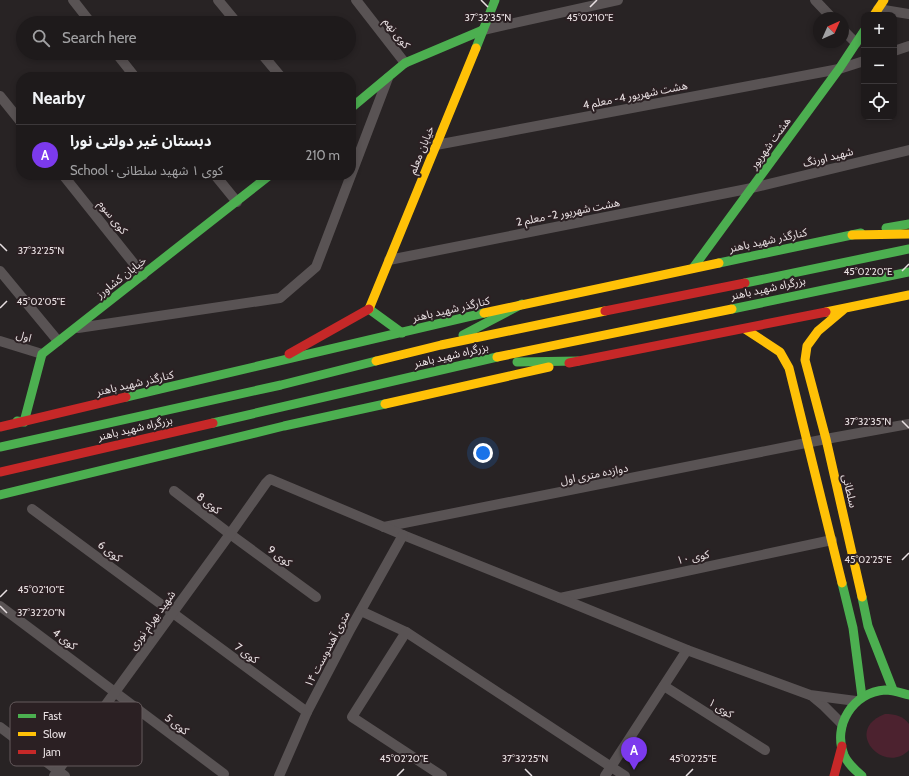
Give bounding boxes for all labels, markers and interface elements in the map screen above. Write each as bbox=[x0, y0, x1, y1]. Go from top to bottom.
text: 37°32'35"N bbox=[465, 11, 511, 24]
text: 45°02'10"E bbox=[566, 11, 614, 24]
north arrow bbox=[813, 12, 849, 48]
map controls bbox=[861, 12, 897, 120]
button: + bbox=[861, 12, 897, 48]
street label: کوی نهم bbox=[379, 15, 414, 53]
search box bbox=[16, 16, 356, 60]
icon: search bbox=[30, 27, 52, 49]
text: Search here bbox=[62, 29, 137, 47]
button: − bbox=[861, 48, 897, 84]
street label: هشت شهریور 4- معلم 4 bbox=[581, 78, 689, 114]
button: locate bbox=[861, 84, 897, 120]
text: Nearby bbox=[32, 88, 85, 108]
street label: هشت شهریور bbox=[746, 114, 794, 173]
street label: خیابان معلم bbox=[405, 123, 439, 177]
text: دبستان غیر دولتی نورا bbox=[70, 132, 211, 150]
street label: شهید اورنگ bbox=[801, 144, 855, 170]
text: A bbox=[41, 147, 49, 163]
text: 210 m bbox=[306, 147, 340, 163]
text: School · کوی ۱ شهید سلطانی bbox=[70, 162, 223, 178]
street label: هشت شهریور 2- معلم 2 bbox=[515, 195, 622, 231]
street label: کوی سوم bbox=[94, 197, 131, 238]
street label: کنارگذر شهید باهنر bbox=[727, 225, 809, 255]
text: 37°32'25"N bbox=[18, 244, 64, 257]
street label: خیابان کشاورز bbox=[92, 253, 149, 302]
text: 45°02'20"E bbox=[843, 265, 893, 278]
street label: بزرگراه شهید باهنر bbox=[728, 273, 807, 303]
street label: کنارگذر شهید باهنر bbox=[410, 293, 492, 325]
text: 45°02'05"E bbox=[16, 295, 66, 308]
street label: اول bbox=[15, 327, 33, 345]
street label: بزرگراه شهید باهنر bbox=[411, 340, 490, 371]
street label: کنارگذر شهید باهنر bbox=[94, 367, 176, 399]
street label: بزرگراه شهید باهنر bbox=[95, 413, 174, 444]
text: 37°32'35"N bbox=[845, 415, 891, 428]
your location bbox=[473, 443, 493, 463]
street label: دوازده متری اول bbox=[559, 461, 629, 487]
street label: سلطانی bbox=[839, 473, 861, 509]
street label: کوی 8 bbox=[194, 489, 224, 517]
street label: کوی 6 bbox=[95, 537, 125, 565]
street label: کوی 9 bbox=[265, 542, 295, 570]
street label: کوی ۱۰ bbox=[675, 547, 711, 567]
text: 45°02'25"E bbox=[844, 553, 892, 566]
text: 45°02'10"E bbox=[17, 583, 65, 596]
street label: شهید بهرام نوری bbox=[126, 587, 179, 653]
text: 37°32'20"N bbox=[17, 606, 65, 619]
street label: ۱۴ متری آهندوست bbox=[301, 608, 353, 689]
street label: کوی 4 bbox=[50, 625, 80, 653]
street label: کوی 7 bbox=[232, 640, 262, 667]
street label: کوی ۱ bbox=[706, 695, 736, 721]
legend bbox=[10, 702, 142, 766]
text: Fast bbox=[43, 709, 62, 723]
street label: کوی 5 bbox=[162, 710, 192, 738]
text: Slow bbox=[43, 727, 66, 741]
pin: A bbox=[621, 737, 647, 770]
text: Jam bbox=[42, 745, 61, 759]
text: 45°02'20"E bbox=[379, 752, 429, 765]
text: 37°32'25"N bbox=[502, 752, 548, 765]
text: 45°02'25"E bbox=[669, 752, 717, 765]

